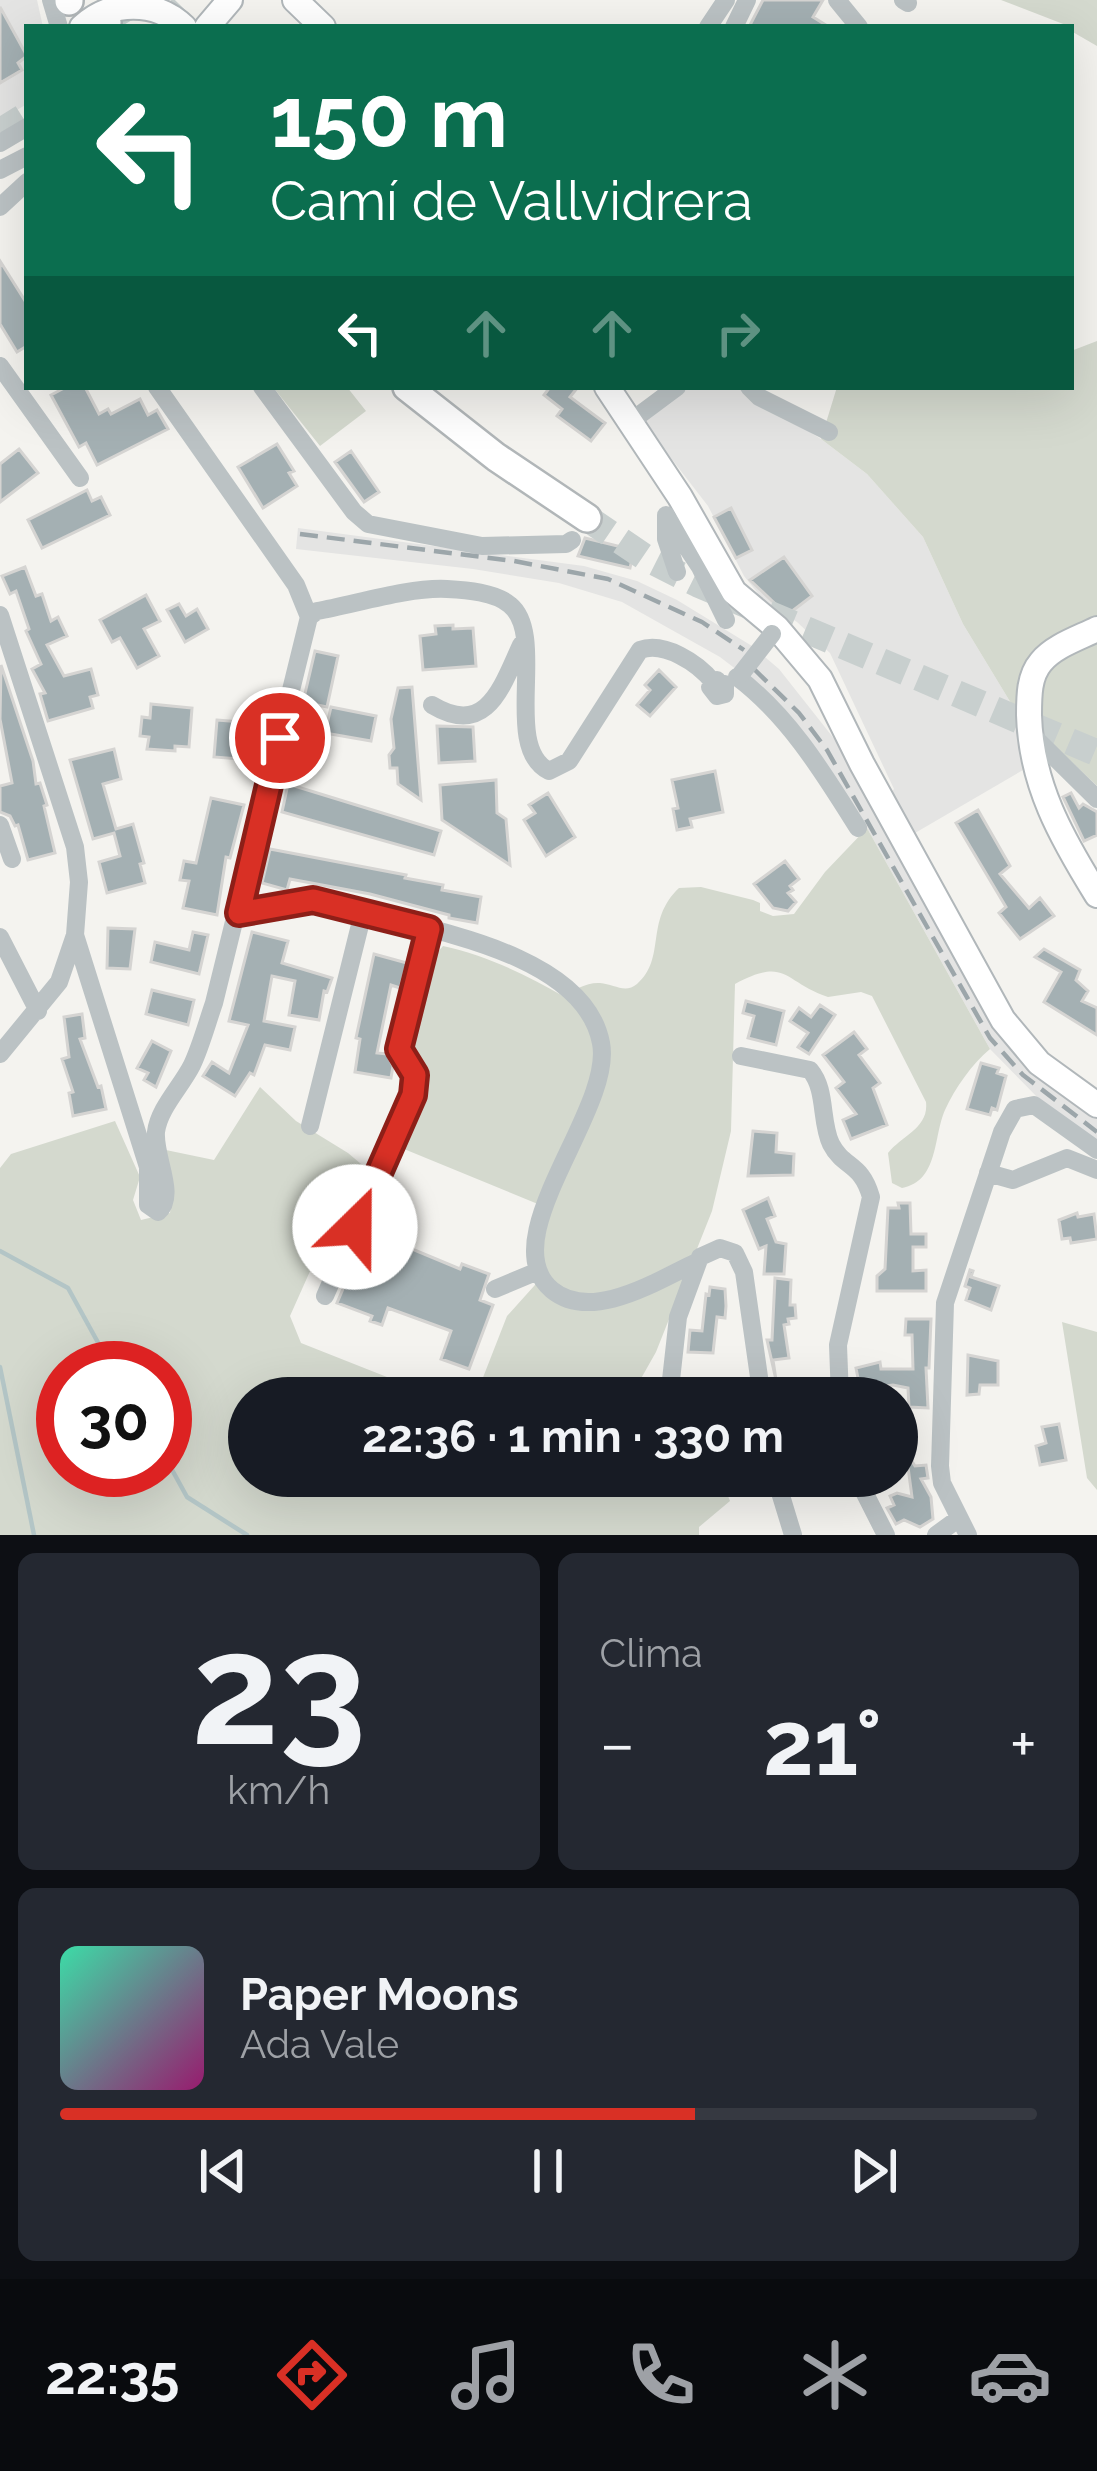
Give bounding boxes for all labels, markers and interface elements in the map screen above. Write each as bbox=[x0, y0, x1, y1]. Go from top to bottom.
text: 150 m bbox=[270, 68, 508, 167]
icon: left bbox=[72, 72, 228, 228]
text: Camí de Vallvidrera bbox=[270, 169, 753, 233]
icon: left bbox=[327, 300, 393, 366]
icon: ahead bbox=[453, 300, 519, 366]
icon: ahead bbox=[579, 300, 645, 366]
icon: right bbox=[705, 300, 771, 366]
pin bbox=[229, 687, 331, 789]
icon: arrive bbox=[247, 705, 313, 771]
position arrow bbox=[292, 1164, 418, 1290]
speed limit sign: 30 bbox=[36, 1341, 192, 1497]
text: 22:36 · 1 min · 330 m bbox=[362, 1410, 784, 1463]
text: 23 bbox=[191, 1597, 366, 1781]
text: Clima bbox=[600, 1630, 702, 1676]
text: 21° bbox=[763, 1690, 882, 1796]
text: − bbox=[600, 1705, 635, 1782]
text: + bbox=[1010, 1705, 1037, 1782]
text: km/h bbox=[227, 1767, 330, 1813]
text: Paper Moons bbox=[240, 1968, 519, 2021]
text: Ada Vale bbox=[240, 2021, 399, 2067]
icon: previous bbox=[190, 2138, 256, 2204]
icon: pause bbox=[515, 2138, 581, 2204]
icon: next bbox=[841, 2138, 907, 2204]
icon: directions bbox=[270, 2333, 354, 2417]
icon: music bbox=[444, 2333, 528, 2417]
icon: phone bbox=[619, 2333, 703, 2417]
icon: climate bbox=[793, 2333, 877, 2417]
icon: car bbox=[968, 2333, 1052, 2417]
text: 22:35 bbox=[45, 2343, 180, 2407]

